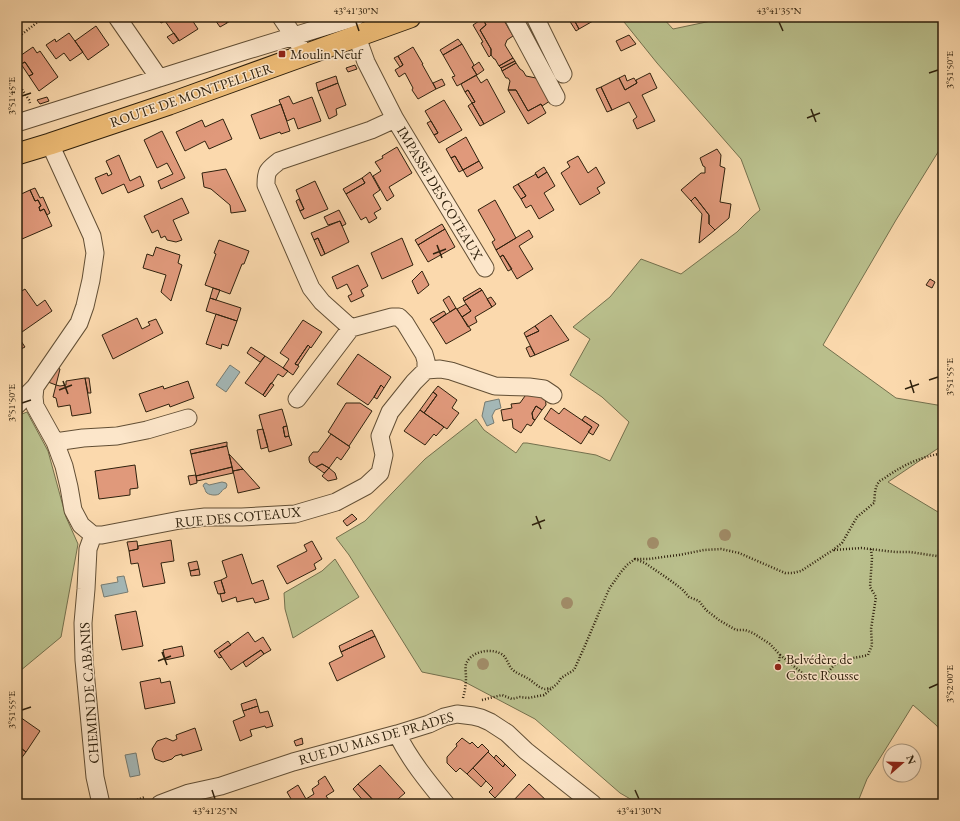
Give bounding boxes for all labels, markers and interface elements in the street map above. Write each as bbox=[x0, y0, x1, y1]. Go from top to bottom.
text: 43°41'30"N bbox=[334, 4, 379, 17]
text: 43°41'35"N bbox=[757, 4, 802, 17]
place label: Moulin Neuf bbox=[290, 45, 364, 63]
marker: Moulin Neuf bbox=[277, 49, 287, 59]
text: 3°51'50"E bbox=[943, 51, 956, 89]
street label: ROUTE DE MONTPELLIER bbox=[107, 58, 276, 131]
text: 3°51'45"E bbox=[5, 77, 18, 115]
street label: IMPASSE DES COTEAUX bbox=[393, 123, 487, 263]
text: 3°51'55"E bbox=[943, 358, 956, 396]
text: 3°51'50"E bbox=[5, 384, 18, 422]
street label: RUE DES COTEAUX bbox=[174, 503, 302, 531]
street label: CHEMIN DE CABANIS bbox=[75, 622, 103, 764]
place label: Belvédère de Coste Rousse bbox=[786, 650, 859, 684]
marker: Belvédère de Coste Rousse bbox=[773, 662, 783, 672]
text: 3°52'00"E bbox=[943, 665, 956, 703]
text: 3°51'55"E bbox=[5, 691, 18, 729]
street label: RUE DU MAS DE PRADES bbox=[296, 707, 456, 769]
north arrow bbox=[882, 743, 922, 783]
text: N bbox=[903, 753, 920, 766]
text: 43°41'25"N bbox=[193, 804, 238, 817]
text: 43°41'30"N bbox=[617, 804, 662, 817]

